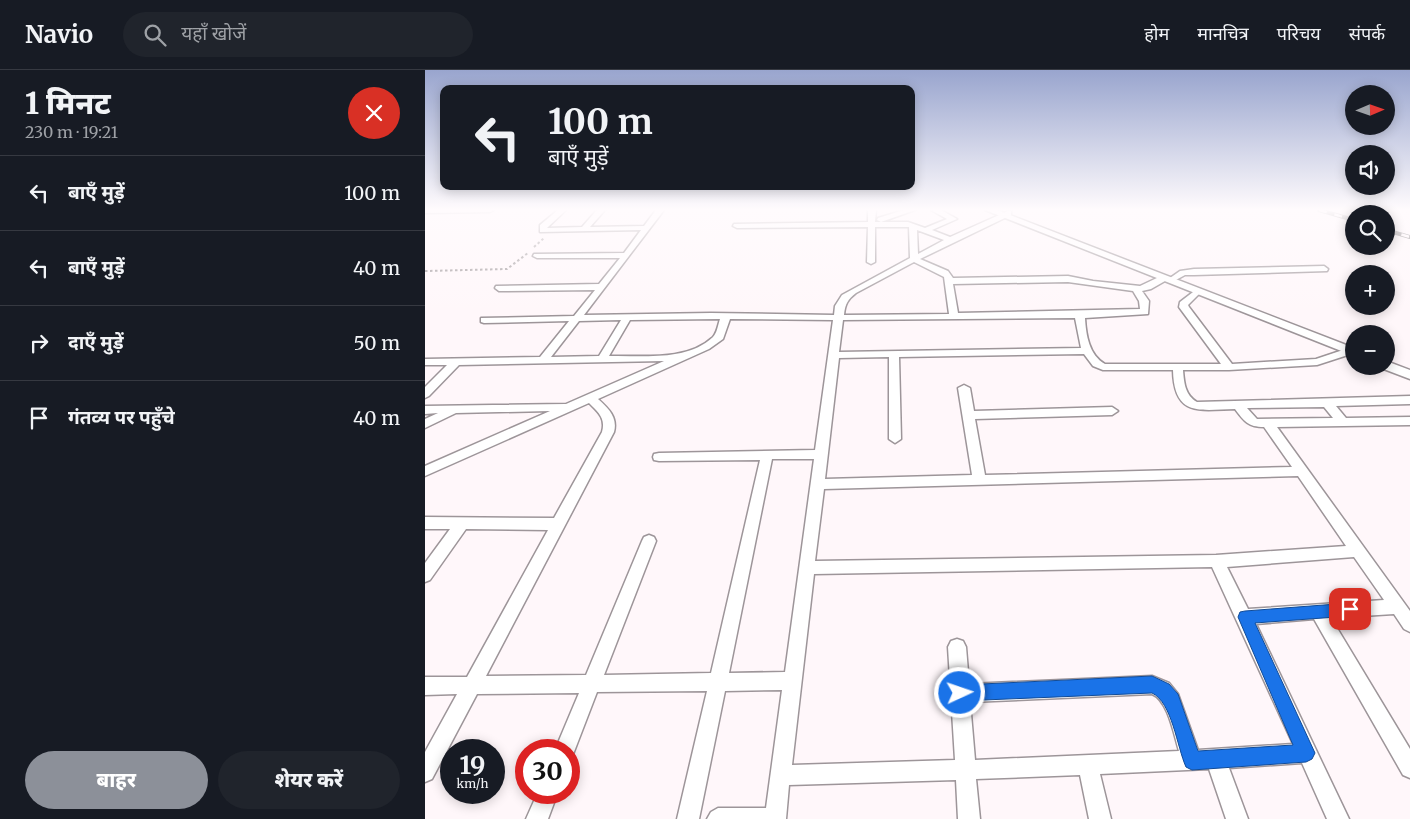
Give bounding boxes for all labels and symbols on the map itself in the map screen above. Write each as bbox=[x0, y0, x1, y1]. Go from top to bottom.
north arrow bbox=[1345, 85, 1395, 135]
pin bbox=[1329, 588, 1371, 630]
position arrow bbox=[933, 666, 985, 718]
speed limit sign: 30 bbox=[515, 739, 580, 804]

